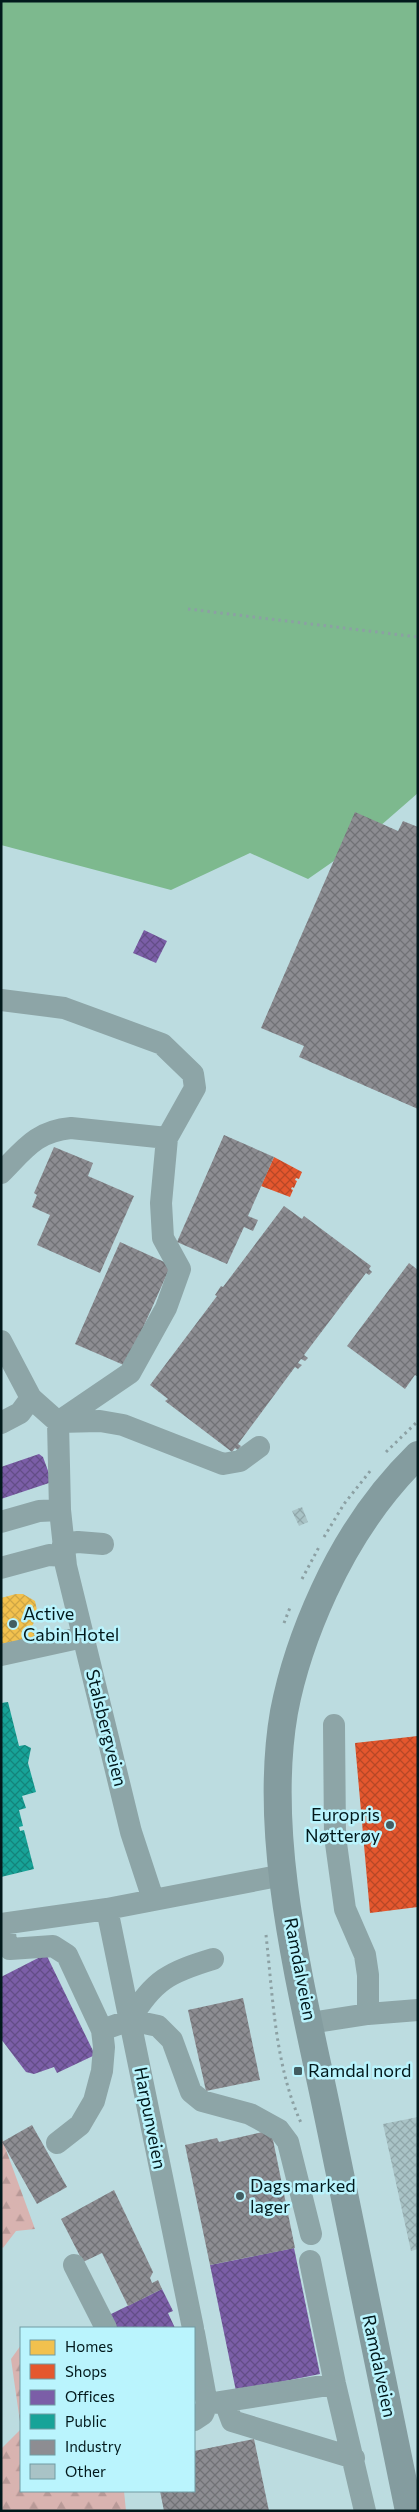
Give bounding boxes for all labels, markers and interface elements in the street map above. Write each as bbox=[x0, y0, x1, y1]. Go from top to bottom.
place label: Active Cabin Hotel bbox=[23, 1602, 119, 1645]
marker: Active Cabin Hotel bbox=[7, 1618, 19, 1630]
street label: Stalsbergveien bbox=[82, 1667, 132, 1789]
place label: Europris Nøtterøy bbox=[305, 1803, 380, 1846]
marker: Europris Nøtterøy bbox=[384, 1819, 396, 1831]
street label: Ramdalveien bbox=[280, 1915, 322, 2022]
place label: Ramdal nord bbox=[308, 2059, 411, 2081]
street label: Harpunveien bbox=[130, 2065, 172, 2171]
marker: Ramdal nord bbox=[292, 2065, 304, 2077]
place label: Dags marked lager bbox=[250, 2174, 356, 2217]
marker: Dags marked lager bbox=[234, 2190, 246, 2202]
street label: Ramdalveien bbox=[358, 2312, 402, 2419]
legend bbox=[20, 2327, 195, 2492]
text: Homes bbox=[65, 2337, 113, 2355]
text: Shops bbox=[65, 2362, 107, 2380]
text: Offices bbox=[65, 2387, 115, 2405]
text: Public bbox=[65, 2412, 107, 2430]
text: Industry bbox=[65, 2437, 122, 2455]
text: Other bbox=[65, 2462, 106, 2480]

